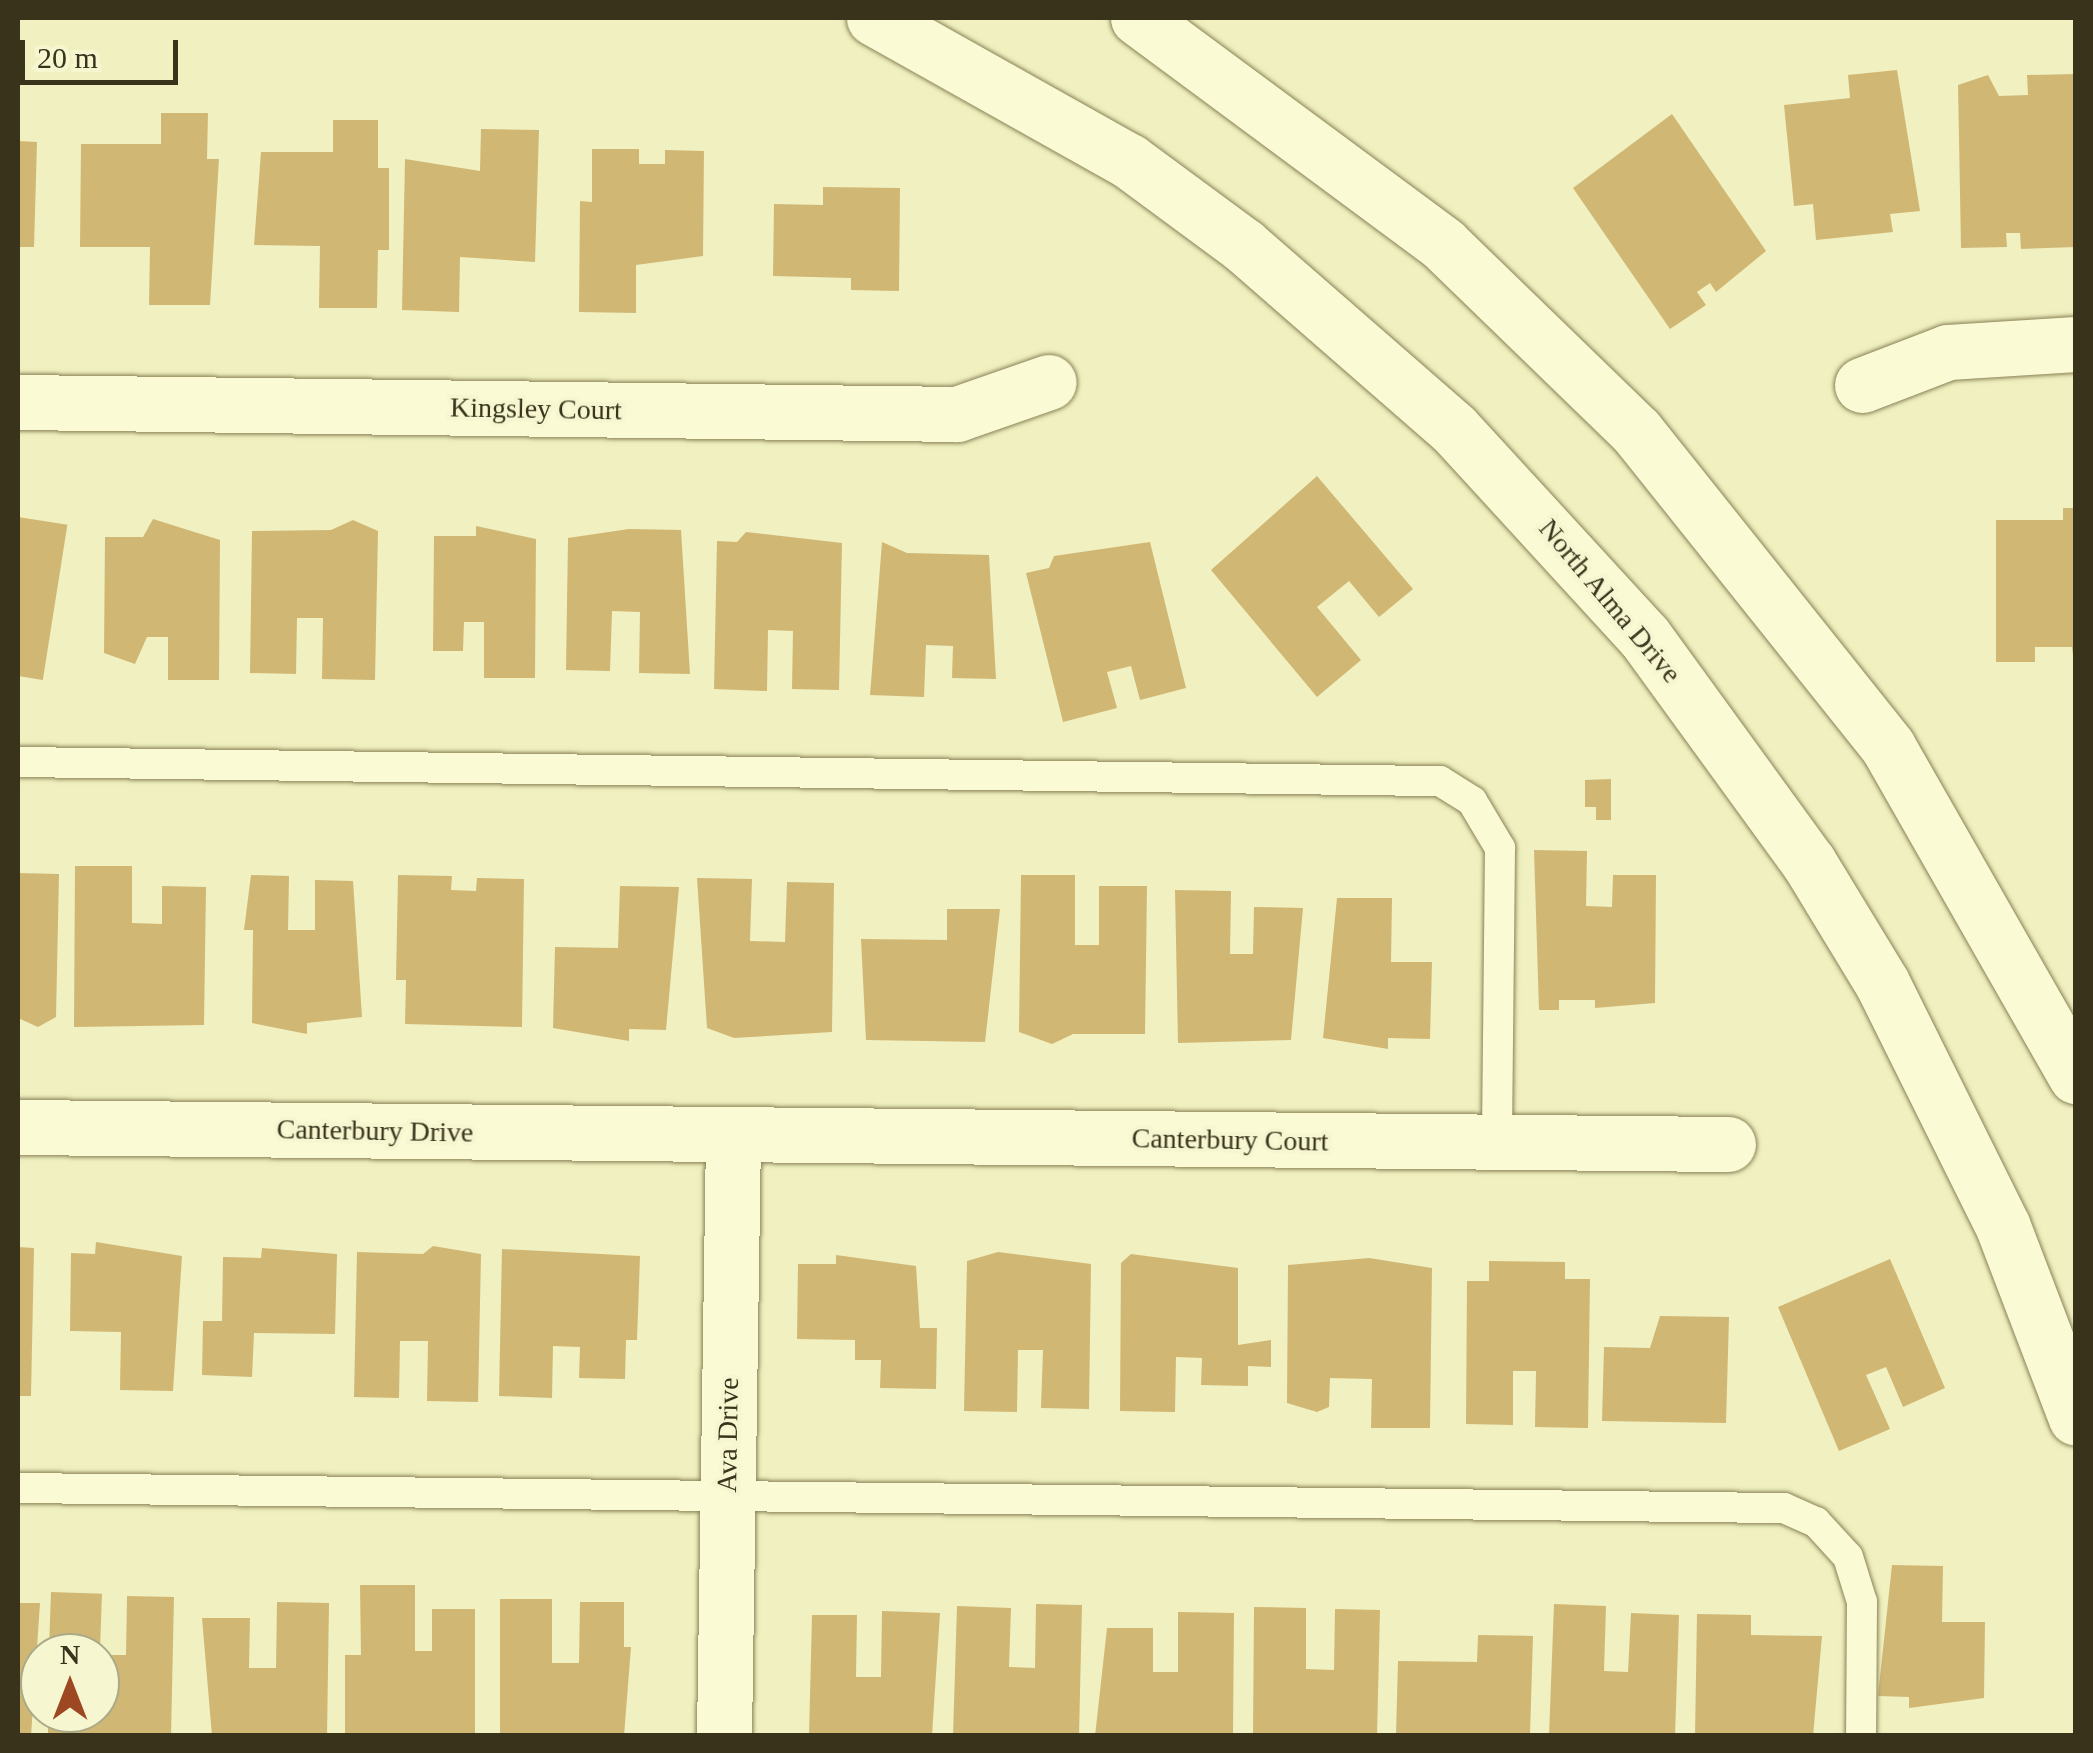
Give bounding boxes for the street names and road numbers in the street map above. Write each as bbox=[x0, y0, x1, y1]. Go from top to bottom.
street label: Kingsley Court bbox=[450, 391, 622, 427]
street label: North Alma Drive bbox=[1531, 512, 1689, 690]
street label: Canterbury Drive bbox=[276, 1112, 474, 1150]
street label: Canterbury Court bbox=[1131, 1121, 1329, 1159]
street label: Ava Drive bbox=[710, 1377, 746, 1493]

